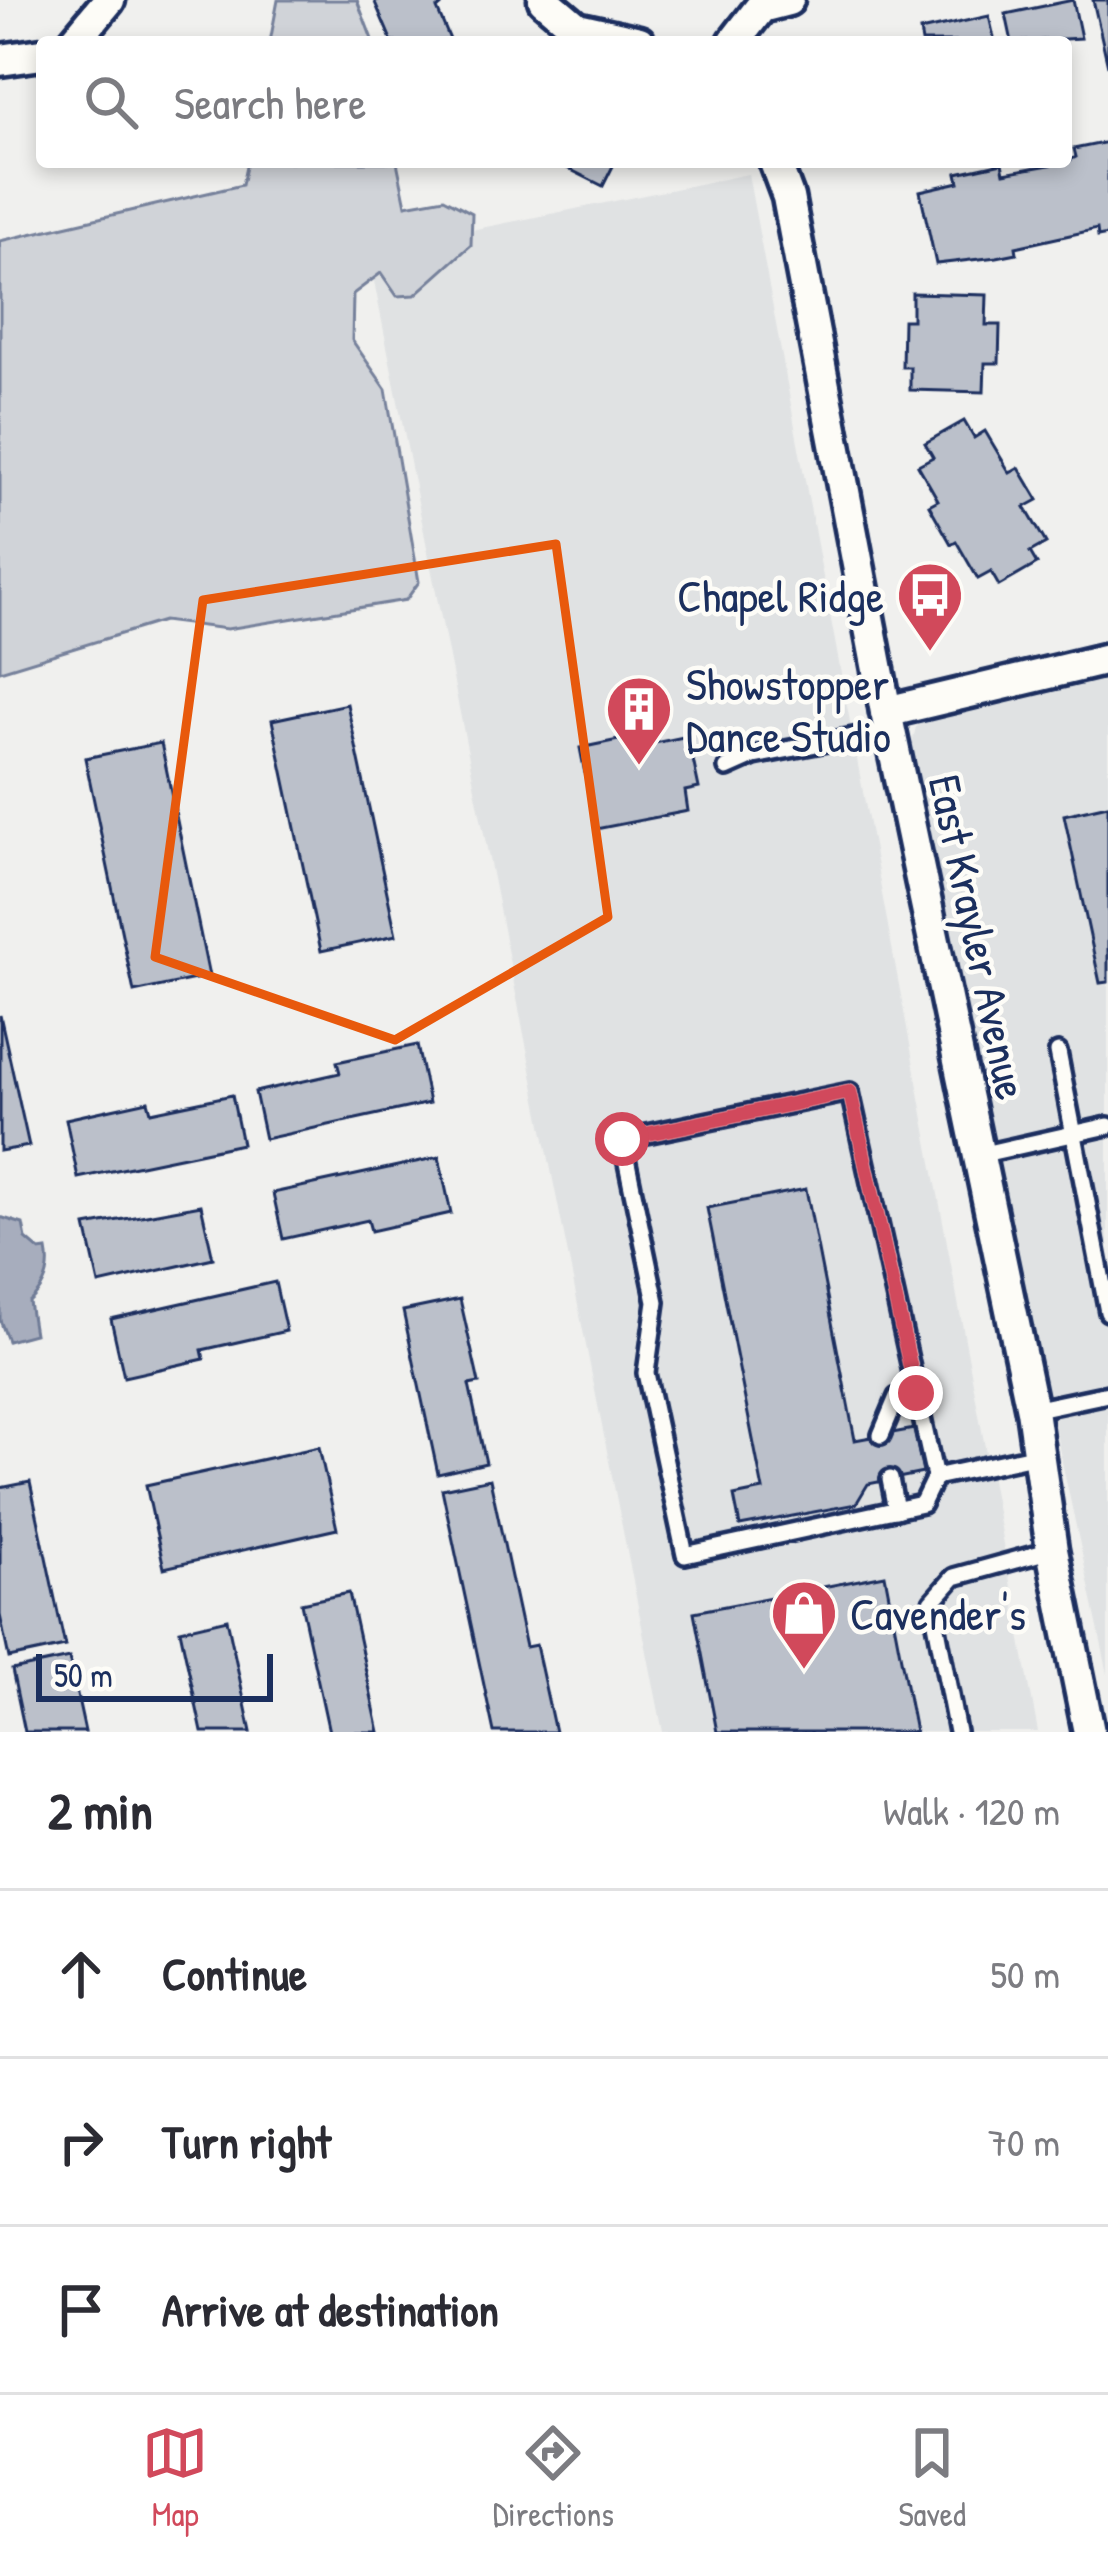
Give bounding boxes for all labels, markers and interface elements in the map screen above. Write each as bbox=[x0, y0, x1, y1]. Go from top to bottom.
search box bbox=[36, 36, 1072, 168]
icon: search bbox=[78, 69, 144, 135]
text: Search here bbox=[174, 72, 366, 133]
bus stop icon: Chapel Ridge bbox=[895, 560, 965, 654]
place label: Chapel Ridge bbox=[677, 565, 884, 626]
place label: Showstopper Dance Studio bbox=[686, 653, 891, 766]
building icon: Showstopper Dance Studio bbox=[604, 674, 674, 768]
street label: East Krayler Avenue bbox=[915, 769, 1043, 1105]
route start bbox=[595, 1112, 649, 1166]
route end bbox=[889, 1366, 943, 1420]
shop icon: Cavender's bbox=[769, 1578, 839, 1672]
place label: Cavender's bbox=[850, 1583, 1026, 1644]
scale bar bbox=[36, 1648, 273, 1701]
text: 50 m bbox=[54, 1653, 113, 1697]
text: 2 min bbox=[48, 1776, 153, 1845]
text: Walk · 120 m bbox=[883, 1784, 1060, 1837]
icon: ahead bbox=[48, 1941, 114, 2007]
text: Continue bbox=[162, 1943, 307, 2004]
text: 50 m bbox=[991, 1947, 1060, 2000]
icon: right bbox=[48, 2109, 114, 2175]
text: Turn right bbox=[162, 2111, 331, 2172]
text: 70 m bbox=[988, 2115, 1060, 2168]
icon: arrive bbox=[48, 2277, 114, 2343]
text: Arrive at destination bbox=[162, 2279, 499, 2340]
tab: Map bbox=[142, 2420, 208, 2536]
tab: Directions bbox=[493, 2420, 614, 2536]
tab: Saved bbox=[898, 2420, 966, 2536]

